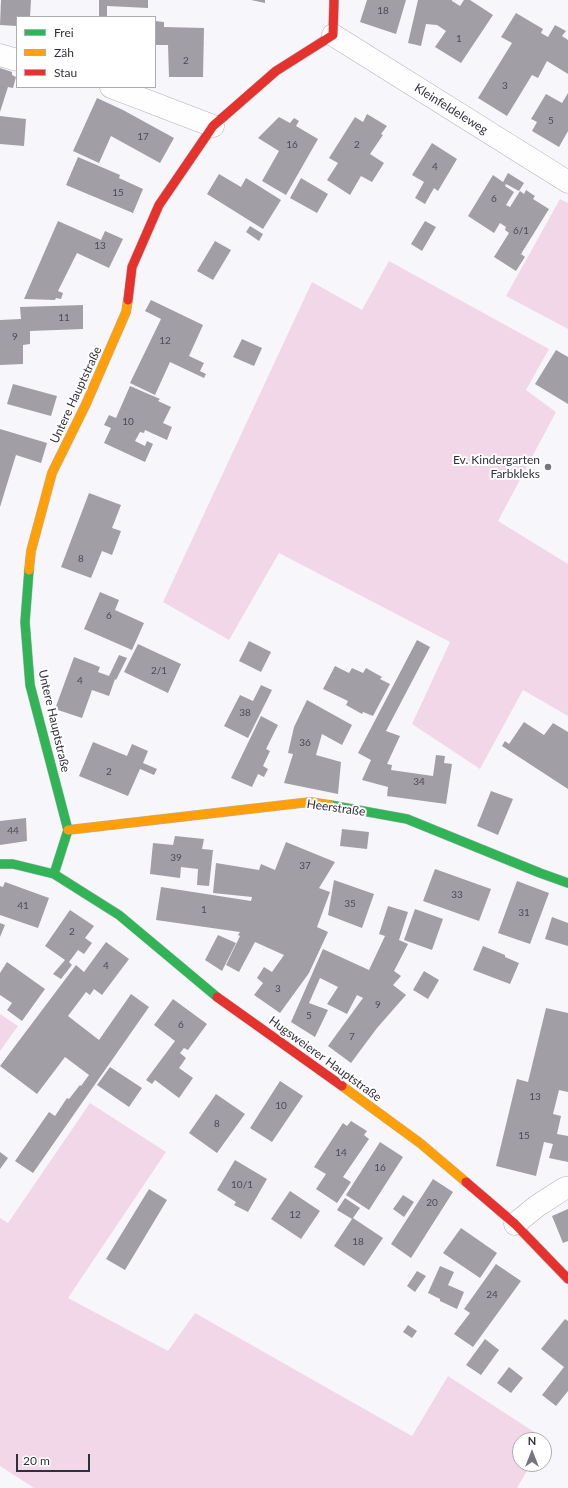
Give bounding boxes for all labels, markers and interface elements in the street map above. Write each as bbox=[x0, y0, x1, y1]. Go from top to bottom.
house number: 18 bbox=[377, 5, 389, 17]
legend bbox=[16, 16, 156, 88]
text: Frei bbox=[54, 25, 74, 40]
house number: 1 bbox=[456, 33, 462, 45]
text: Zäh bbox=[54, 45, 74, 60]
house number: 2 bbox=[183, 55, 189, 67]
text: Stau bbox=[54, 65, 77, 80]
house number: 3 bbox=[502, 80, 508, 92]
street label: Kleinfeldeleweg bbox=[412, 81, 490, 137]
house number: 5 bbox=[548, 115, 554, 127]
house number: 17 bbox=[137, 131, 149, 143]
house number: 16 bbox=[286, 139, 298, 151]
house number: 2 bbox=[354, 139, 360, 151]
house number: 4 bbox=[432, 161, 438, 173]
house number: 15 bbox=[112, 187, 124, 199]
house number: 6 bbox=[491, 193, 497, 205]
house number: 6/1 bbox=[513, 225, 529, 237]
house number: 13 bbox=[94, 240, 106, 252]
house number: 11 bbox=[58, 312, 70, 324]
house number: 9 bbox=[12, 331, 18, 343]
house number: 12 bbox=[159, 335, 171, 347]
street label: Untere Hauptstraße bbox=[47, 344, 105, 446]
house number: 10 bbox=[122, 416, 134, 428]
place label: Ev. Kindergarten Farbkleks bbox=[453, 453, 540, 481]
marker: Ev. Kindergarten Farbkleks bbox=[543, 462, 553, 472]
house number: 8 bbox=[78, 553, 84, 565]
house number: 6 bbox=[106, 610, 112, 622]
house number: 2/1 bbox=[151, 665, 167, 677]
street label: Untere Hauptstraße bbox=[35, 668, 73, 774]
house number: 4 bbox=[77, 675, 83, 687]
house number: 38 bbox=[239, 707, 251, 719]
house number: 36 bbox=[299, 737, 311, 749]
house number: 2 bbox=[106, 766, 112, 778]
house number: 34 bbox=[413, 776, 425, 788]
street label: Heerstraße bbox=[306, 797, 366, 819]
house number: 44 bbox=[7, 825, 19, 837]
house number: 39 bbox=[170, 852, 182, 864]
house number: 37 bbox=[299, 860, 311, 872]
house number: 33 bbox=[451, 889, 463, 901]
house number: 35 bbox=[344, 898, 356, 910]
house number: 41 bbox=[17, 900, 29, 912]
house number: 1 bbox=[201, 904, 207, 916]
house number: 31 bbox=[518, 907, 530, 919]
house number: 2 bbox=[69, 926, 75, 938]
house number: 4 bbox=[103, 960, 109, 972]
house number: 3 bbox=[275, 983, 281, 995]
house number: 9 bbox=[375, 999, 381, 1011]
house number: 5 bbox=[306, 1010, 312, 1022]
street label: Hugsweierer Hauptstraße bbox=[266, 1013, 384, 1105]
house number: 6 bbox=[178, 1019, 184, 1031]
house number: 7 bbox=[349, 1031, 355, 1043]
house number: 13 bbox=[529, 1091, 541, 1103]
house number: 10 bbox=[275, 1100, 287, 1112]
house number: 8 bbox=[214, 1118, 220, 1130]
house number: 15 bbox=[518, 1130, 530, 1142]
house number: 14 bbox=[335, 1147, 347, 1159]
house number: 16 bbox=[374, 1162, 386, 1174]
house number: 10/1 bbox=[231, 1179, 253, 1191]
house number: 20 bbox=[426, 1197, 438, 1209]
house number: 12 bbox=[289, 1209, 301, 1221]
house number: 18 bbox=[352, 1236, 364, 1248]
house number: 24 bbox=[486, 1289, 498, 1301]
north arrow bbox=[512, 1432, 552, 1472]
text: N bbox=[528, 1434, 536, 1447]
scale bar bbox=[18, 1446, 92, 1472]
text: 20 m bbox=[23, 1453, 50, 1468]

